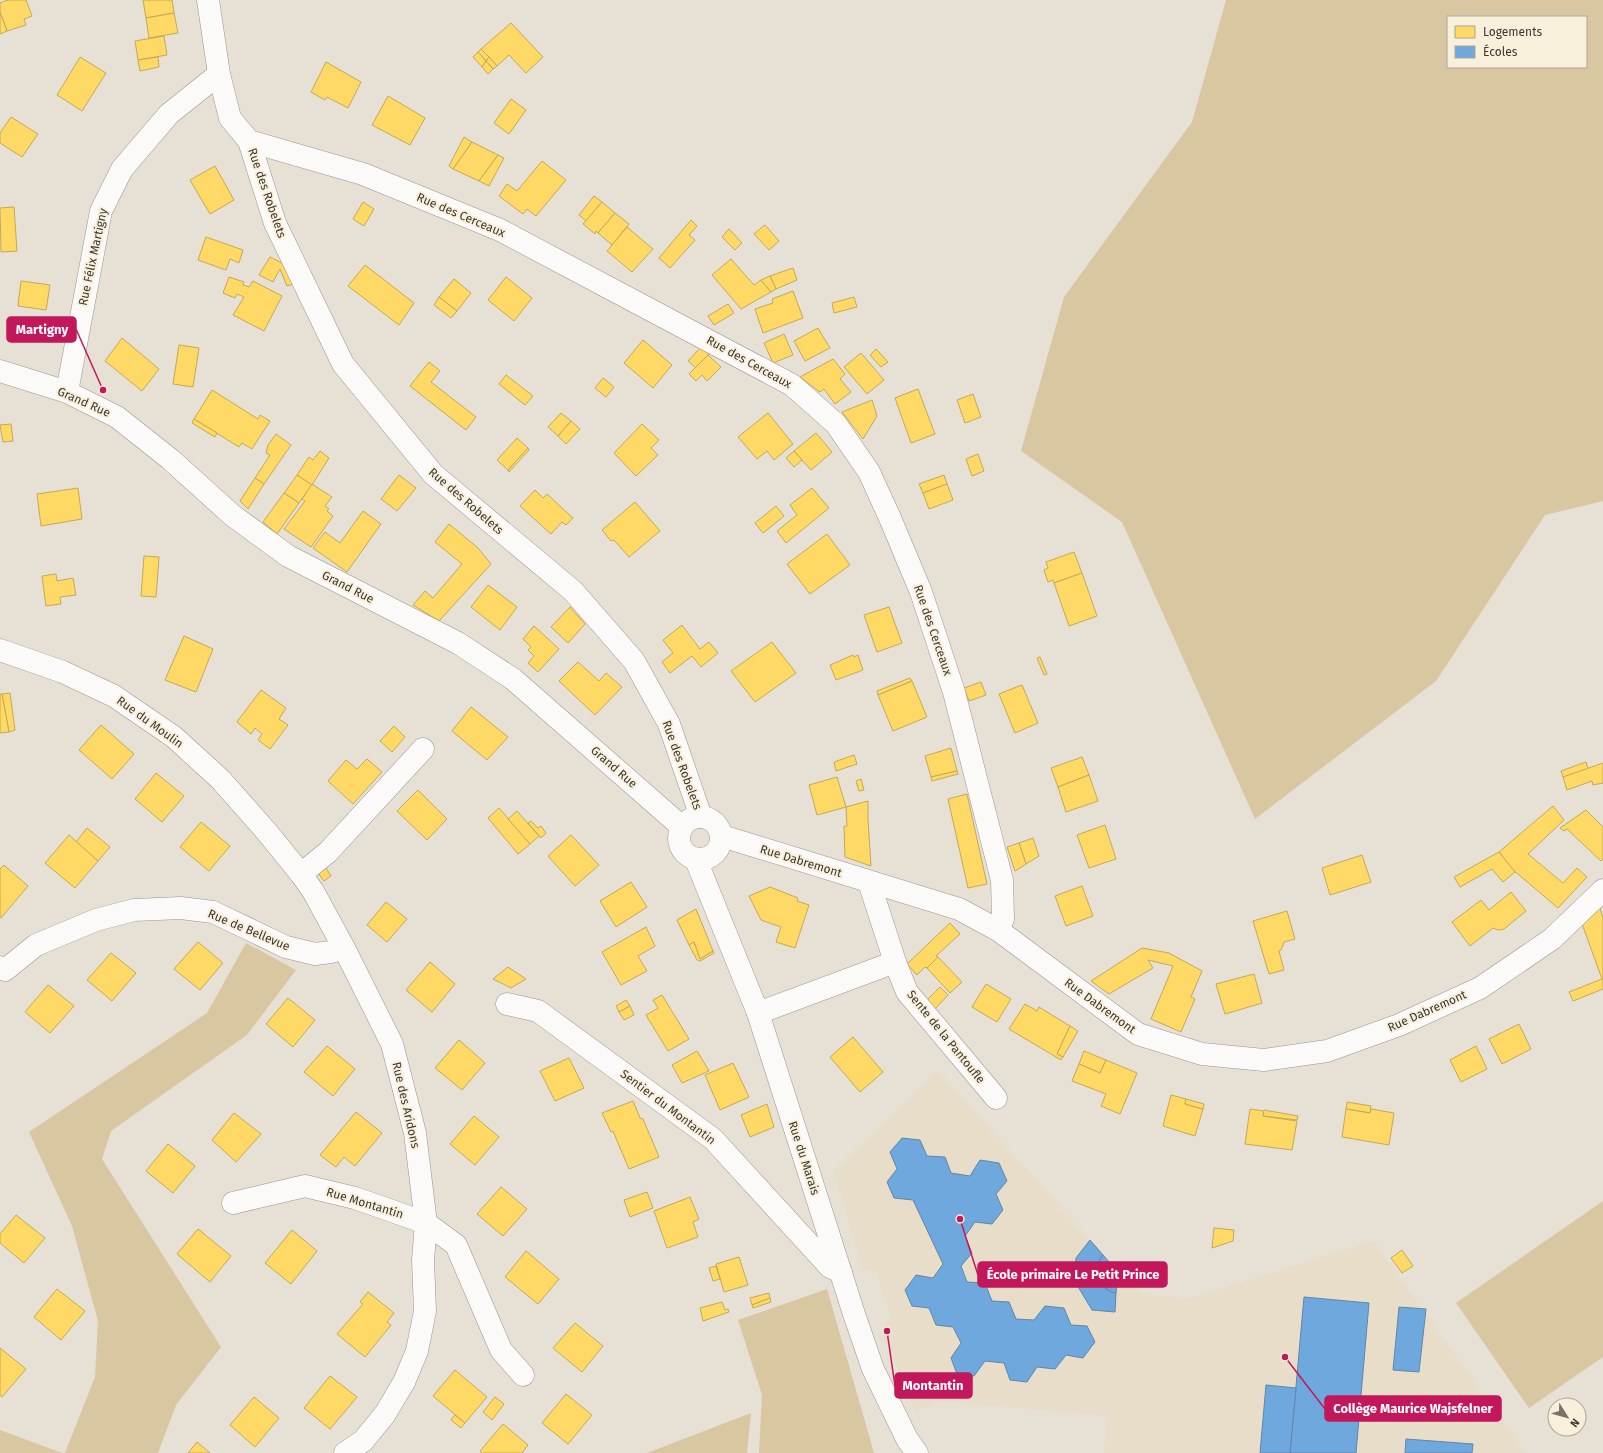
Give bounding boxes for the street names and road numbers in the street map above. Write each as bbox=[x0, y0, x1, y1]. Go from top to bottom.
street label: Rue des Robelets bbox=[245, 146, 289, 240]
street label: Rue des Cerceaux bbox=[415, 190, 508, 240]
street label: Rue Félix Martigny bbox=[76, 207, 110, 307]
street label: Rue des Cerceaux bbox=[704, 333, 794, 391]
street label: Grand Rue bbox=[55, 384, 113, 420]
street label: Rue des Robelets bbox=[426, 465, 506, 537]
street label: Grand Rue bbox=[320, 568, 376, 606]
street label: Rue des Cerceaux bbox=[911, 583, 955, 677]
street label: Rue du Moulin bbox=[114, 693, 186, 751]
street label: Rue des Robelets bbox=[659, 718, 705, 812]
street label: Grand Rue bbox=[588, 743, 640, 791]
street label: Rue Dabremont bbox=[758, 842, 844, 880]
street label: Rue de Bellevue bbox=[206, 906, 292, 954]
street label: Rue Dabremont bbox=[1062, 975, 1139, 1037]
street label: Rue Dabremont bbox=[1385, 987, 1469, 1035]
street label: Sente de la Pantoufle bbox=[904, 988, 988, 1086]
street label: Rue des Aridons bbox=[389, 1060, 423, 1150]
street label: Sentier du Montantin bbox=[618, 1067, 718, 1147]
street label: Rue du Marais bbox=[785, 1119, 823, 1197]
street label: Rue Montantin bbox=[325, 1185, 405, 1221]

